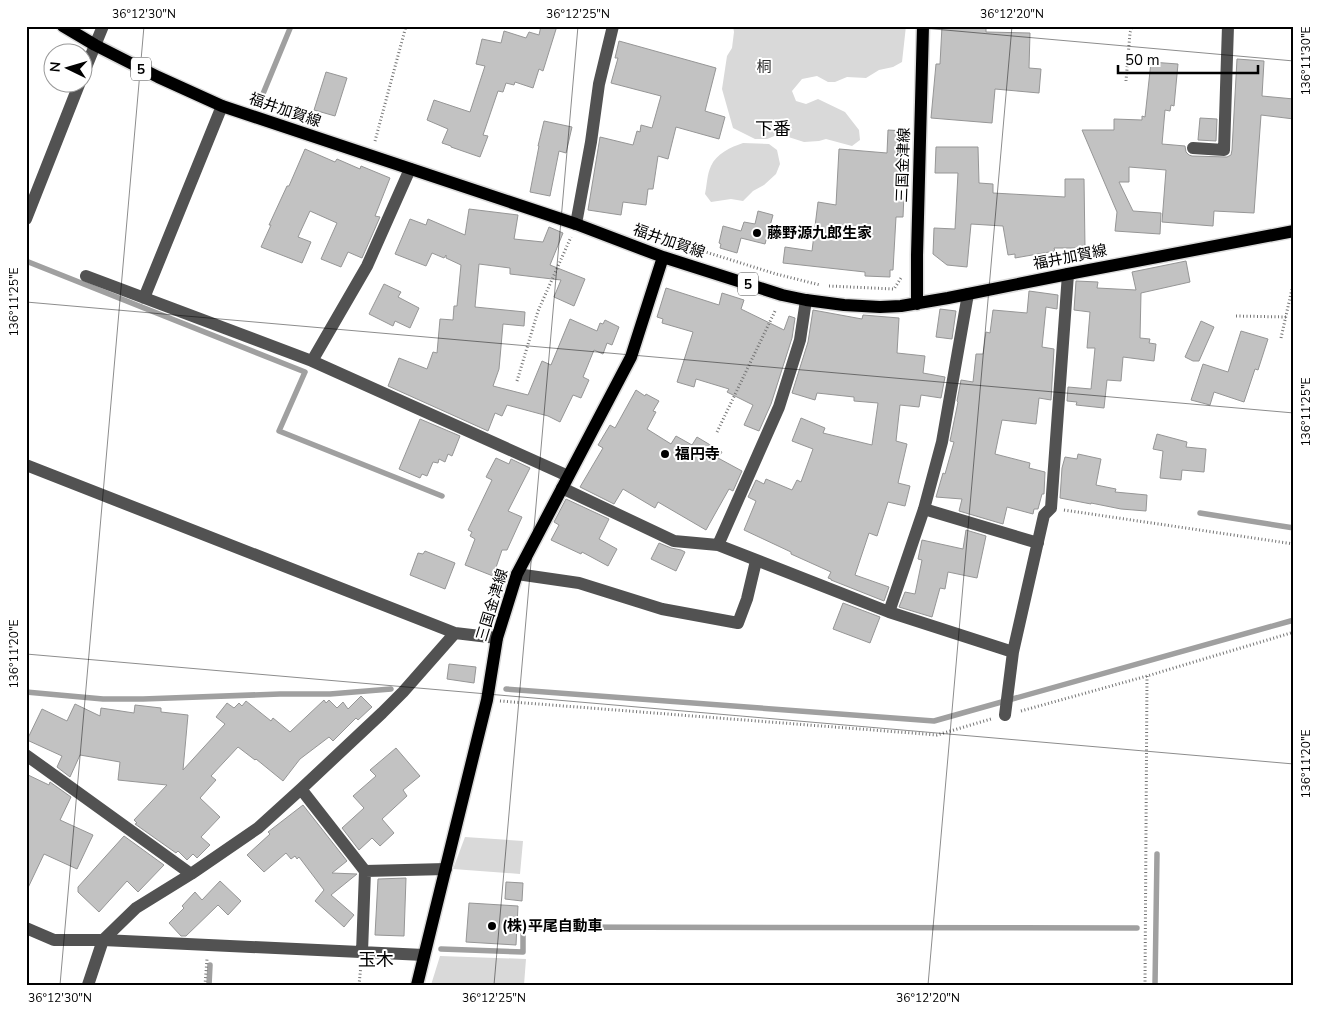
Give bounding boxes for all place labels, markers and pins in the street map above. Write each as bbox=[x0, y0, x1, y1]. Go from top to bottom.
place label: 藤野源九郎生家 bbox=[767, 223, 872, 243]
marker: 藤野源九郎生家 bbox=[751, 227, 763, 239]
place label: 福円寺 bbox=[674, 444, 720, 464]
marker: 福円寺 bbox=[659, 448, 671, 460]
place label: (株)平尾自動車 bbox=[502, 916, 603, 936]
marker: (株)平尾自動車 bbox=[486, 920, 498, 932]

